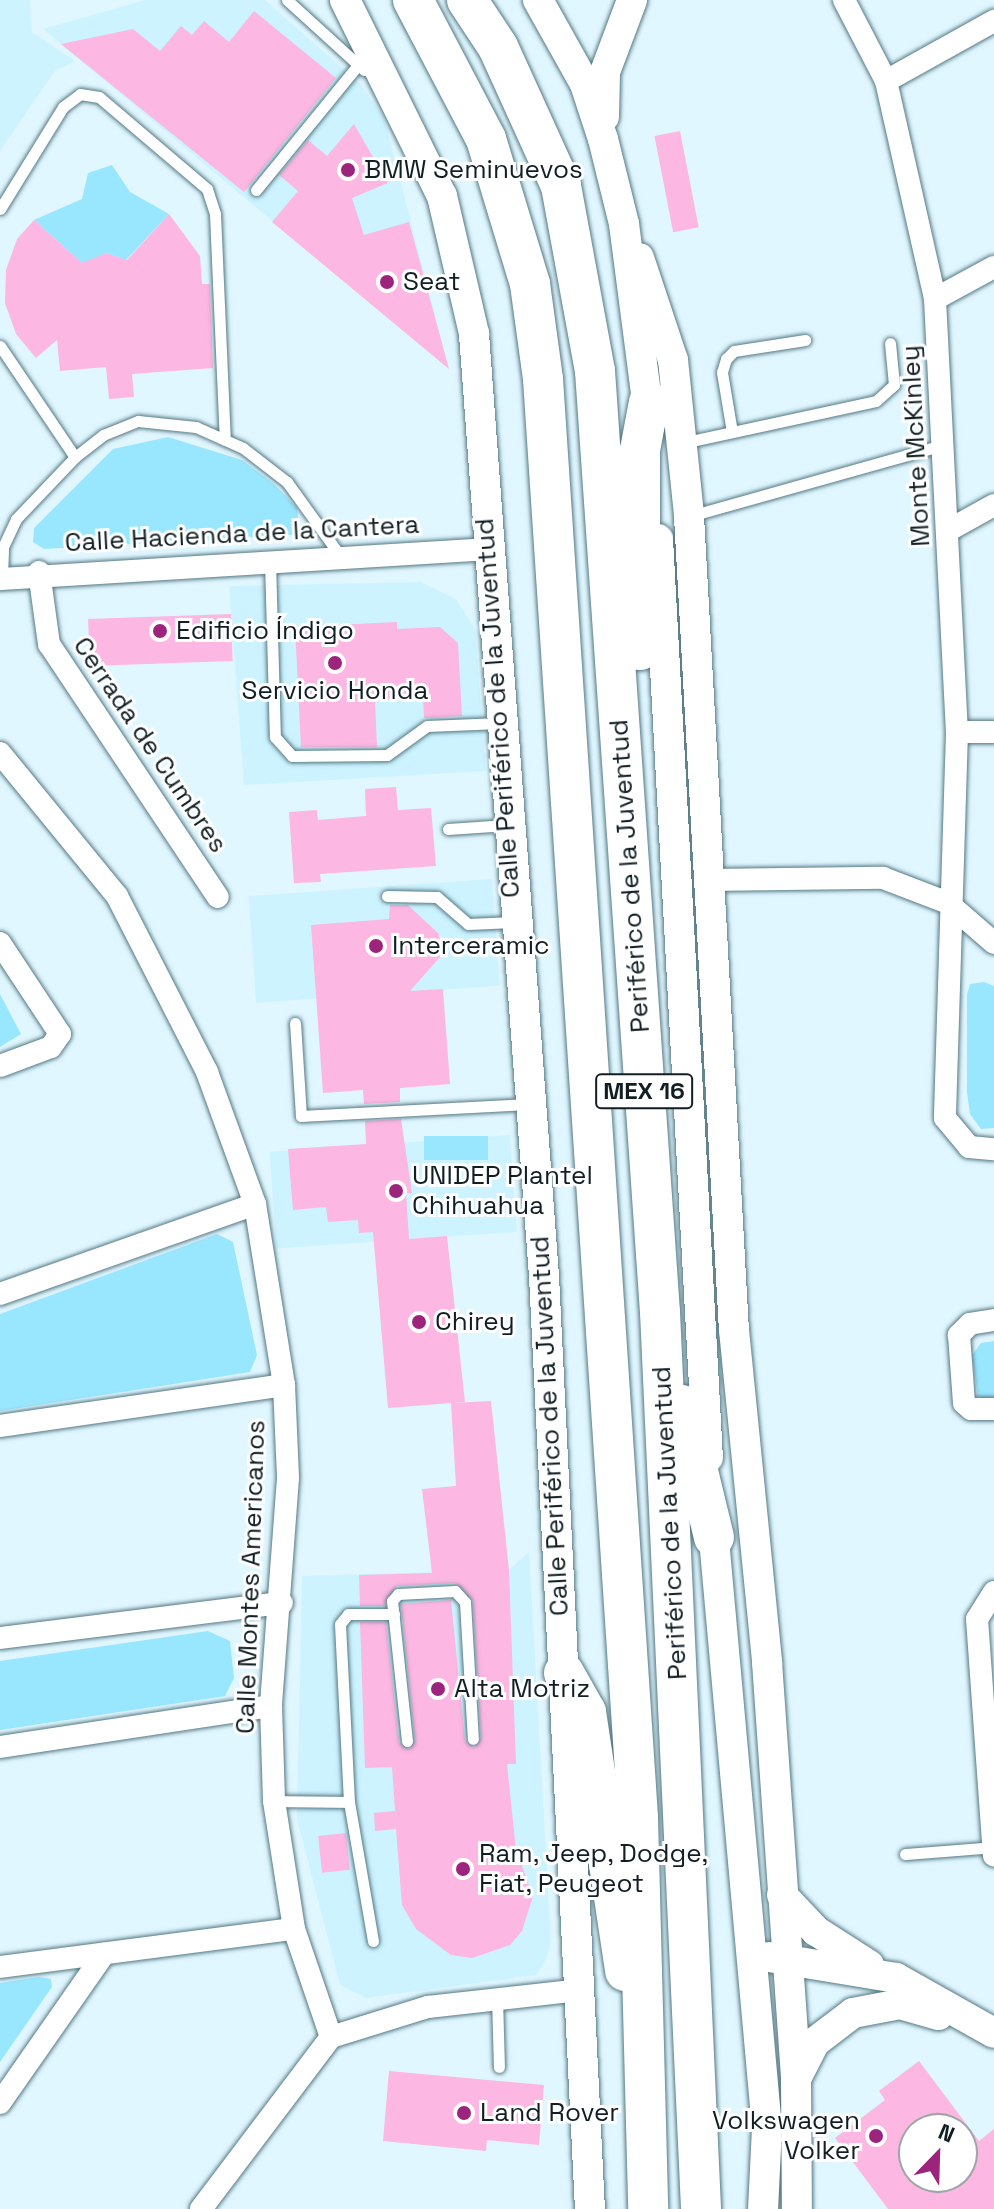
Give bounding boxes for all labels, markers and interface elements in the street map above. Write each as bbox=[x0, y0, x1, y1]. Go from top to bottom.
place label: BMW Seminuevos bbox=[364, 154, 583, 186]
marker: BMW Seminuevos bbox=[339, 161, 357, 179]
place label: Seat bbox=[403, 266, 460, 298]
marker: Seat bbox=[378, 273, 396, 291]
street label: Monte McKinley bbox=[895, 345, 937, 547]
street label: Calle Hacienda de la Cantera bbox=[64, 509, 420, 559]
street label: Calle Periférico de la Juventud bbox=[469, 517, 527, 899]
place label: Edificio Índigo bbox=[176, 615, 354, 647]
marker: Edificio Índigo bbox=[151, 622, 169, 640]
street label: Cerrada de Cumbres bbox=[66, 631, 234, 859]
marker: Servicio Honda bbox=[326, 654, 344, 672]
place label: Servicio Honda bbox=[242, 675, 428, 707]
street label: Periférico de la Juventud bbox=[603, 718, 657, 1034]
place label: Interceramic bbox=[392, 930, 550, 962]
marker: Interceramic bbox=[367, 937, 385, 955]
road number: MEX 16 bbox=[594, 1071, 694, 1111]
place label: UNIDEP Plantel Chihuahua bbox=[412, 1160, 593, 1222]
marker: UNIDEP Plantel Chihuahua bbox=[387, 1182, 405, 1200]
street label: Calle Periférico de la Juventud bbox=[524, 1235, 576, 1617]
place label: Chirey bbox=[435, 1306, 515, 1338]
marker: Chirey bbox=[410, 1313, 428, 1331]
street label: Periférico de la Juventud bbox=[646, 1365, 694, 1681]
street label: Calle Montes Americanos bbox=[230, 1419, 272, 1735]
place label: Alta Motriz bbox=[454, 1673, 590, 1705]
marker: Alta Motriz bbox=[429, 1680, 447, 1698]
place label: Ram, Jeep, Dodge, Fiat, Peugeot bbox=[479, 1838, 710, 1900]
marker: Ram, Jeep, Dodge, Fiat, Peugeot bbox=[454, 1860, 472, 1878]
place label: Land Rover bbox=[480, 2097, 619, 2129]
marker: Land Rover bbox=[455, 2104, 473, 2122]
place label: Volkswagen Volker bbox=[712, 2105, 860, 2166]
north arrow bbox=[898, 2113, 978, 2193]
text: N bbox=[934, 2117, 959, 2149]
marker: Volkswagen Volker bbox=[867, 2127, 885, 2145]

